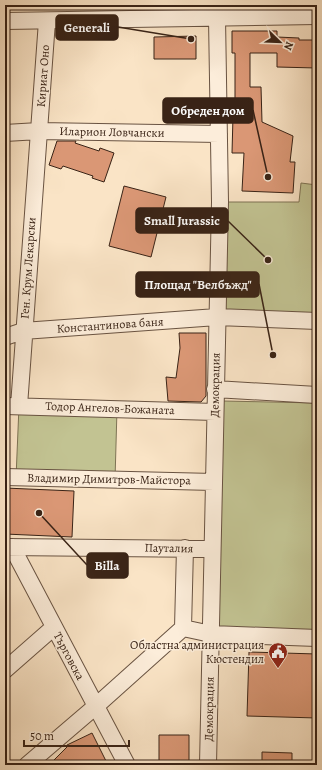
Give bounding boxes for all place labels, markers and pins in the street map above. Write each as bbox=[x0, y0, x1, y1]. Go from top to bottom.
callout: Generali bbox=[56, 15, 118, 40]
callout: Обреден дом bbox=[163, 98, 253, 123]
callout: Small Jurassic bbox=[136, 208, 228, 233]
callout: Площад "Велбъжд" bbox=[136, 272, 259, 297]
callout: Billa bbox=[87, 553, 128, 578]
place label: Областна администрация Кюстендил bbox=[130, 637, 264, 667]
public building icon: Областна администрация Кюстендил bbox=[267, 641, 289, 669]

